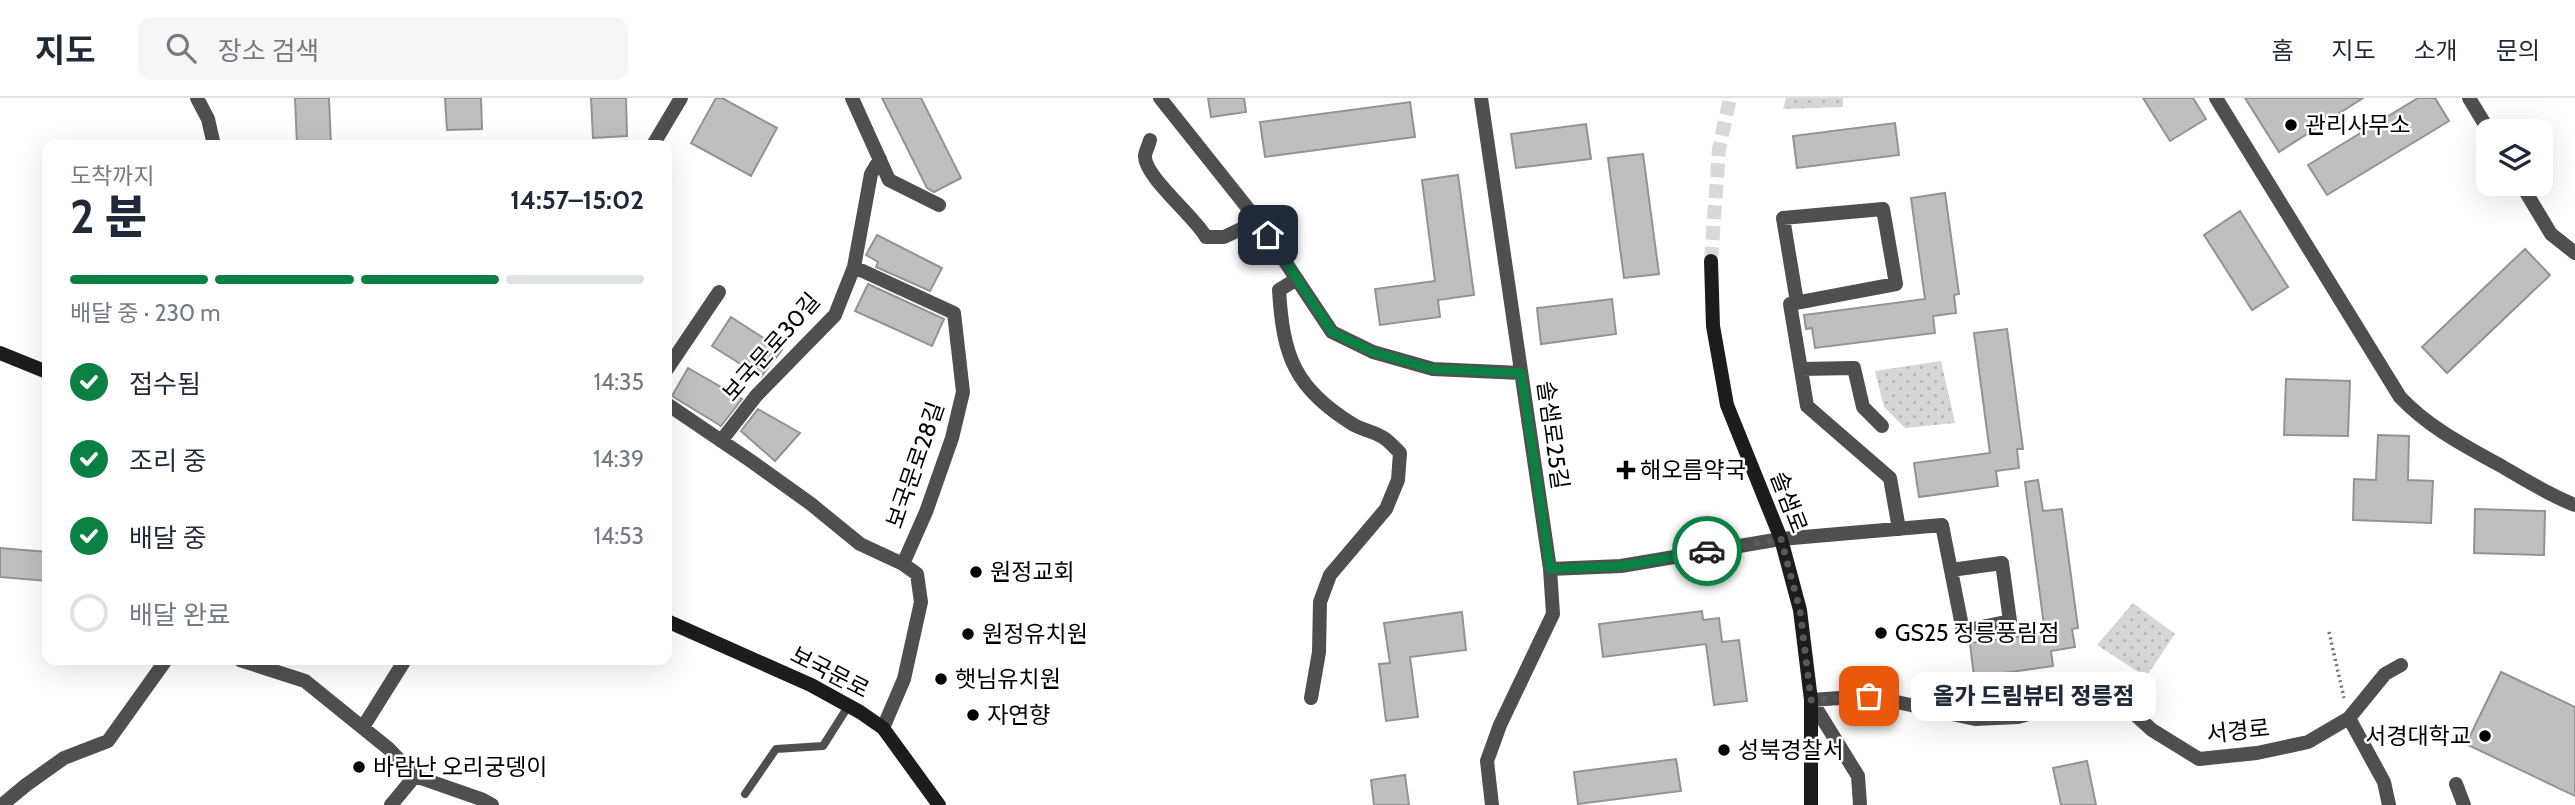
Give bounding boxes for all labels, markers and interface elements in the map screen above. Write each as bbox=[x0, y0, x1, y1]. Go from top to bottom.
search box bbox=[138, 17, 628, 80]
icon: search bbox=[162, 29, 200, 67]
text: 지도 bbox=[35, 30, 96, 70]
text: 장소 검색 bbox=[218, 35, 319, 67]
text: 홈 bbox=[2271, 36, 2293, 65]
text: 지도 bbox=[2331, 36, 2376, 65]
text: 소개 bbox=[2414, 36, 2458, 65]
text: 문의 bbox=[2496, 36, 2540, 65]
place label: 관리사무소 bbox=[2305, 111, 2411, 139]
marker: 관리사무소 bbox=[2283, 117, 2299, 133]
map controls bbox=[2476, 119, 2553, 196]
button: layers bbox=[2476, 119, 2553, 196]
text: 도착까지 bbox=[70, 162, 155, 190]
text: 14:57–15:02 bbox=[510, 184, 644, 216]
text: 2 분 bbox=[70, 189, 147, 245]
pin bbox=[1238, 205, 1298, 265]
icon: home bbox=[1249, 216, 1287, 254]
street label: 보국문로30길 bbox=[716, 287, 826, 407]
text: 배달 중 · 230 m bbox=[70, 299, 220, 327]
icon: check bbox=[70, 363, 108, 401]
text: 접수됨 bbox=[129, 368, 201, 400]
text: 14:35 bbox=[594, 368, 644, 396]
street label: 솔샘로25길 bbox=[1532, 379, 1574, 491]
street label: 보국문로28길 bbox=[880, 398, 950, 532]
icon: check bbox=[70, 440, 108, 478]
text: 조리 중 bbox=[129, 445, 207, 477]
text: 14:39 bbox=[593, 445, 644, 473]
place label: 해오름약국 bbox=[1640, 456, 1746, 484]
marker: 해오름약국 bbox=[1618, 462, 1634, 478]
street label: 솔샘로 bbox=[1765, 467, 1813, 537]
courier bbox=[1672, 516, 1742, 586]
icon: check bbox=[70, 517, 108, 555]
text: 배달 중 bbox=[129, 522, 207, 554]
text: 14:53 bbox=[594, 522, 644, 550]
icon: car bbox=[1688, 532, 1726, 570]
place label: 원정교회 bbox=[990, 558, 1075, 586]
marker: 원정교회 bbox=[968, 564, 984, 580]
text: 배달 완료 bbox=[129, 599, 231, 631]
place label: GS25 정릉풍림점 bbox=[1895, 619, 2059, 647]
place label: 원정유치원 bbox=[982, 620, 1088, 648]
marker: GS25 정릉풍림점 bbox=[1873, 625, 1889, 641]
marker: 원정유치원 bbox=[960, 626, 976, 642]
street label: 보국문로 bbox=[786, 640, 874, 704]
place label: 햇님유치원 bbox=[955, 665, 1061, 693]
pin bbox=[1839, 666, 1899, 726]
marker: 햇님유치원 bbox=[933, 671, 949, 687]
callout: 올가 드림뷰티 정릉점 bbox=[1911, 672, 2156, 720]
icon: bag bbox=[1850, 677, 1888, 715]
text: 올가 드림뷰티 정릉점 bbox=[1933, 682, 2134, 710]
place label: 자연향 bbox=[987, 701, 1050, 729]
marker: 자연향 bbox=[965, 707, 981, 723]
street label: 서경로 bbox=[2205, 714, 2271, 748]
place label: 서경대학교 bbox=[2365, 722, 2471, 750]
marker: 서경대학교 bbox=[2477, 728, 2493, 744]
place label: 성북경찰서 bbox=[1738, 736, 1844, 764]
marker: 성북경찰서 bbox=[1716, 742, 1732, 758]
place label: 바람난 오리궁뎅이 bbox=[373, 753, 547, 781]
marker: 바람난 오리궁뎅이 bbox=[351, 759, 367, 775]

